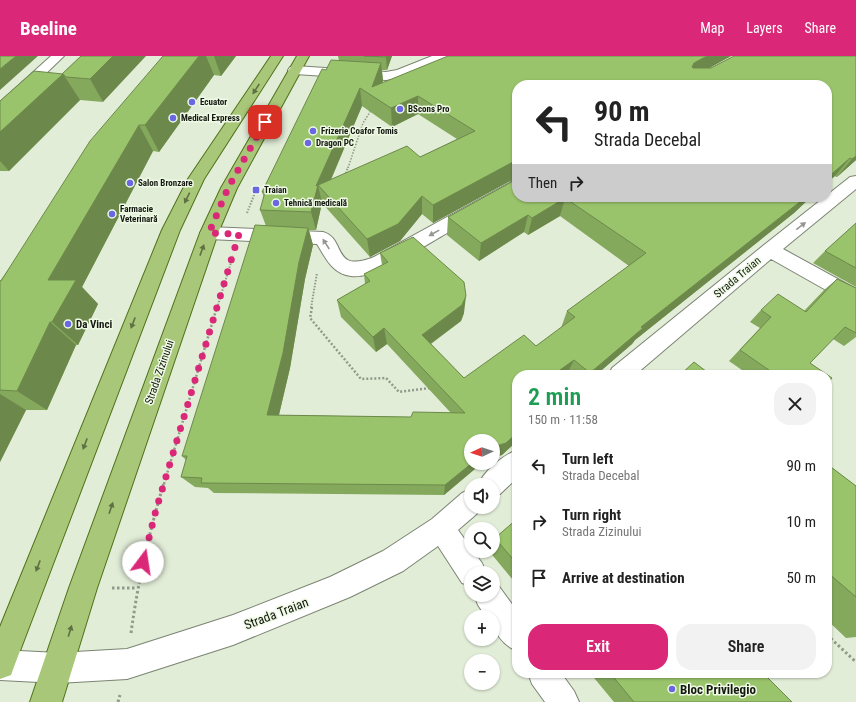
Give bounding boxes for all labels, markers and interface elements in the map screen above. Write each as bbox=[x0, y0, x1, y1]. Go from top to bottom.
text: Beeline bbox=[20, 17, 77, 40]
text: Map bbox=[700, 20, 724, 36]
text: Layers bbox=[746, 20, 783, 36]
text: Share bbox=[805, 20, 836, 36]
one-way arrow bbox=[252, 83, 260, 94]
text: 90 m bbox=[594, 95, 650, 128]
icon: left bbox=[528, 96, 580, 148]
marker: Ecuator bbox=[187, 97, 197, 107]
place label: Ecuator bbox=[200, 97, 227, 107]
marker: BScons Pro bbox=[395, 104, 405, 114]
place label: BScons Pro bbox=[408, 104, 450, 114]
pin bbox=[248, 105, 282, 139]
icon: arrive bbox=[254, 111, 276, 133]
marker: Medical Express bbox=[168, 113, 178, 123]
place label: Medical Express bbox=[181, 113, 240, 123]
marker: Frizerie Coafor Tomis bbox=[308, 126, 318, 136]
place label: Frizerie Coafor Tomis bbox=[321, 126, 398, 136]
text: Strada Decebal bbox=[594, 129, 701, 150]
marker: Dragon PC bbox=[303, 138, 313, 148]
place label: Dragon PC bbox=[316, 138, 354, 148]
icon: right bbox=[565, 172, 587, 194]
text: Then bbox=[528, 174, 557, 192]
marker: Salon Bronzare bbox=[125, 178, 135, 188]
place label: Salon Bronzare bbox=[138, 178, 193, 188]
marker: Traian bbox=[251, 185, 261, 195]
place label: Traian bbox=[264, 185, 287, 195]
one-way arrow bbox=[183, 193, 190, 204]
marker: Tehnică medicală bbox=[271, 198, 281, 208]
place label: Tehnică medicală bbox=[284, 198, 347, 208]
place label: Farmacie Veterinară bbox=[120, 204, 157, 224]
marker: Farmacie Veterinară bbox=[107, 209, 117, 219]
one-way arrow bbox=[795, 222, 806, 230]
one-way arrow bbox=[429, 230, 440, 236]
one-way arrow bbox=[322, 239, 330, 249]
one-way arrow bbox=[199, 244, 205, 256]
street label: Strada Traian bbox=[711, 254, 763, 301]
place label: Da Vinci bbox=[76, 318, 113, 331]
one-way arrow bbox=[129, 318, 135, 330]
marker: Da Vinci bbox=[63, 319, 73, 329]
street label: Strada Zizinului bbox=[142, 338, 177, 406]
text: 2 min bbox=[528, 383, 581, 411]
button: close bbox=[774, 383, 816, 425]
text: 150 m · 11:58 bbox=[528, 412, 598, 427]
north arrow bbox=[464, 434, 500, 470]
map controls bbox=[464, 434, 500, 690]
one-way arrow bbox=[82, 439, 88, 451]
text: Turn left bbox=[562, 450, 613, 468]
icon: left bbox=[528, 455, 550, 477]
text: 90 m bbox=[786, 457, 816, 475]
text: Strada Decebal bbox=[562, 468, 639, 483]
button: sound bbox=[464, 478, 500, 514]
one-way arrow bbox=[109, 501, 115, 513]
text: Turn right bbox=[562, 506, 621, 524]
icon: right bbox=[528, 511, 550, 533]
text: 10 m bbox=[786, 513, 816, 531]
button: search bbox=[464, 522, 500, 558]
text: Strada Zizinului bbox=[562, 524, 642, 539]
position arrow bbox=[122, 541, 164, 583]
one-way arrow bbox=[35, 560, 41, 571]
button: layers bbox=[464, 566, 500, 602]
icon: arrive bbox=[528, 567, 550, 589]
text: Arrive at destination bbox=[562, 569, 685, 587]
text: 50 m bbox=[786, 569, 816, 587]
street label: Strada Traian bbox=[242, 594, 310, 633]
button: + bbox=[464, 610, 500, 646]
one-way arrow bbox=[67, 624, 73, 636]
button: Exit bbox=[528, 624, 668, 670]
button: Share bbox=[676, 624, 816, 670]
button: − bbox=[464, 654, 500, 690]
place label: Bloc Privilegio bbox=[680, 682, 756, 697]
marker: Bloc Privilegio bbox=[667, 684, 677, 694]

